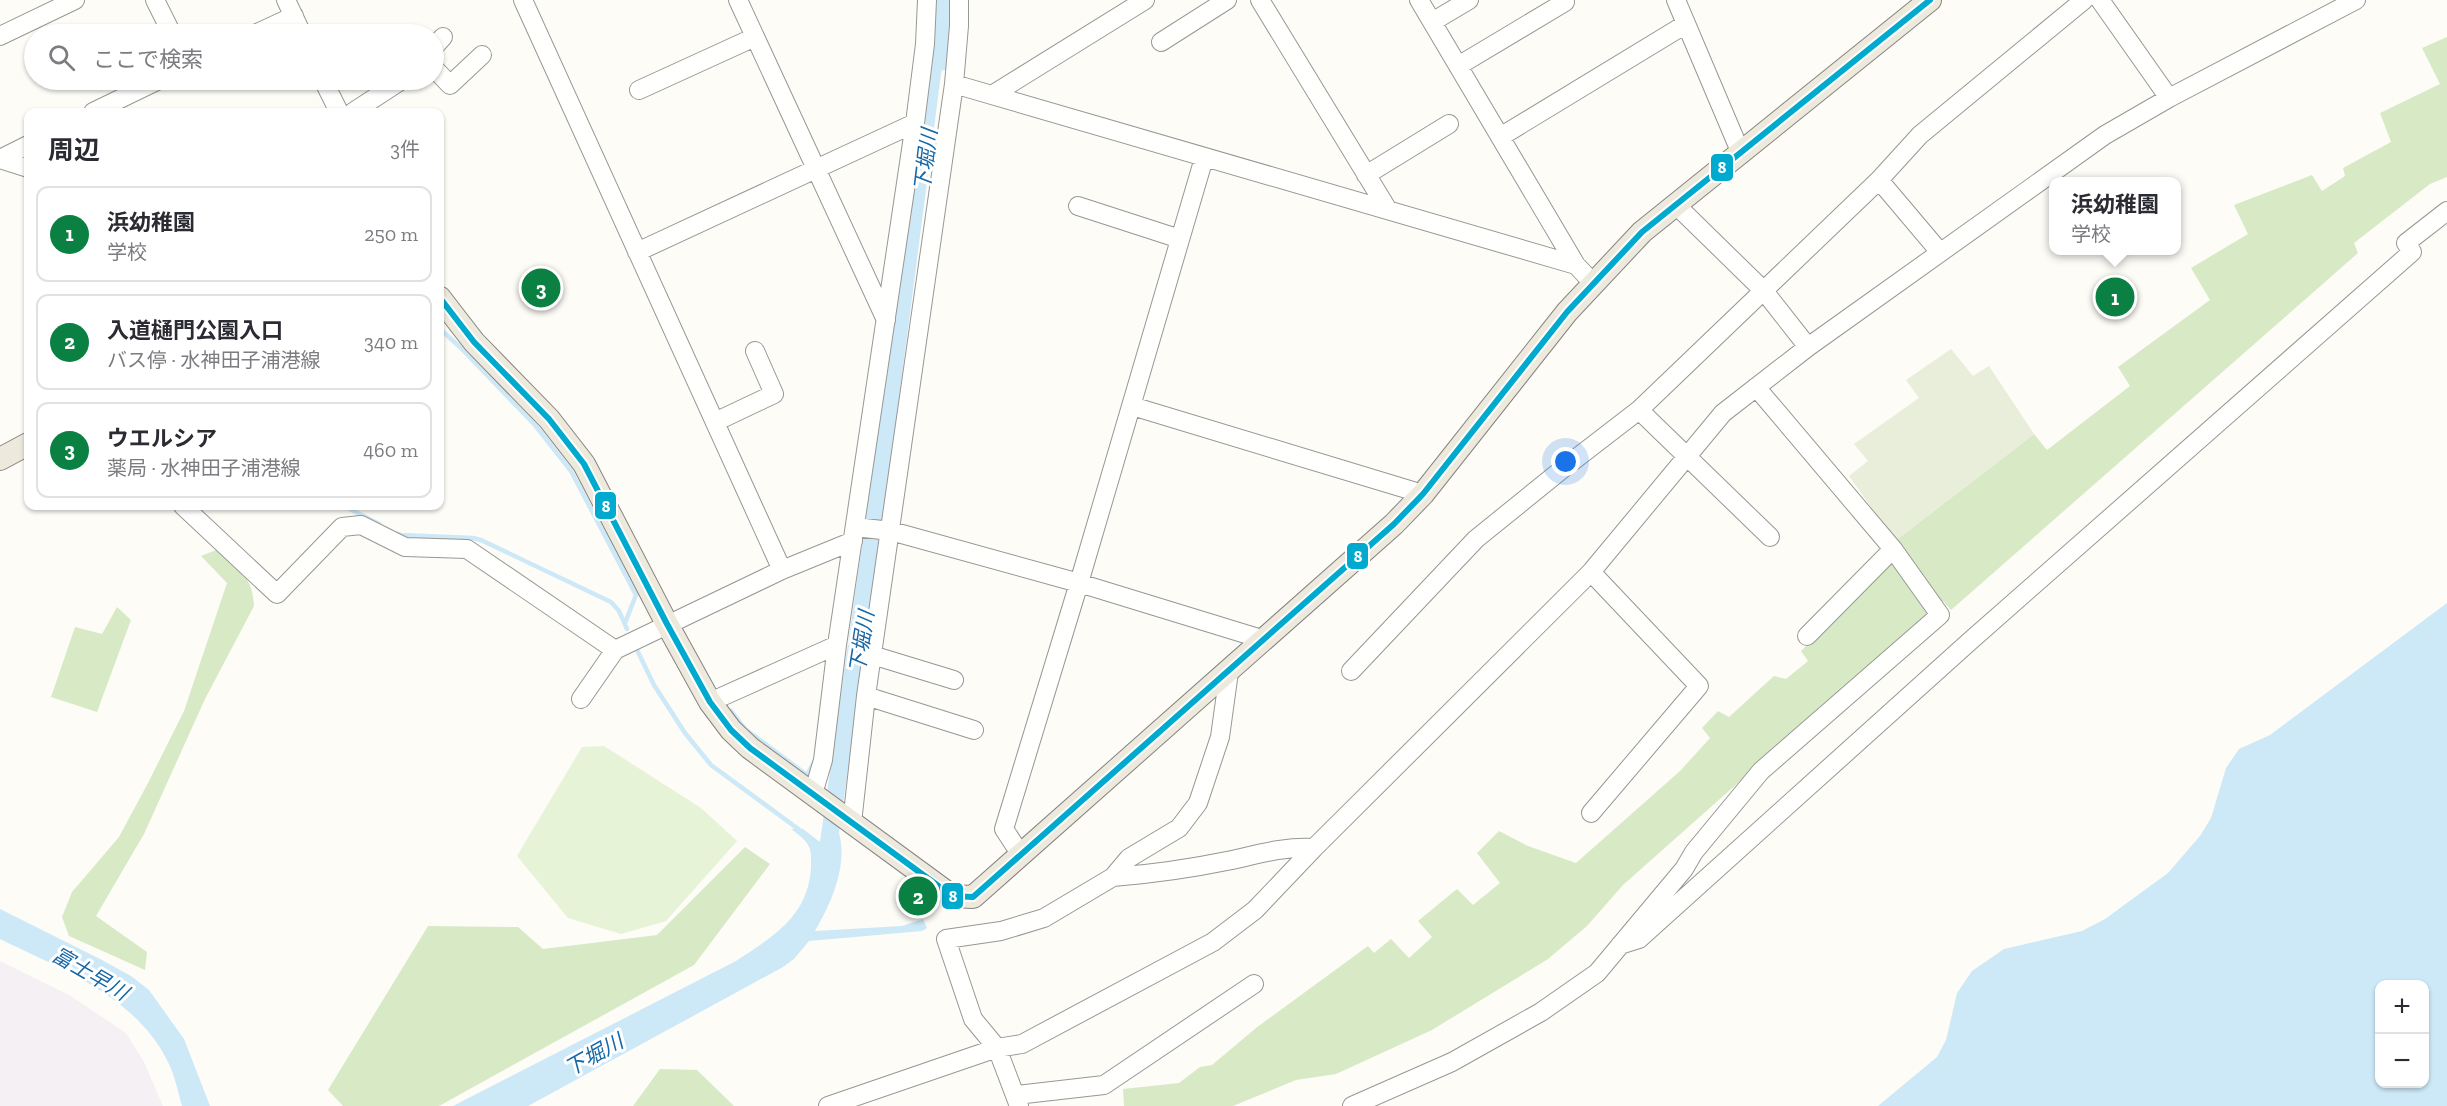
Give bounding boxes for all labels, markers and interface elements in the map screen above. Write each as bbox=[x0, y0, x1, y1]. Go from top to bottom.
search box bbox=[24, 24, 444, 90]
icon: search bbox=[45, 41, 78, 74]
text: ここで検索 bbox=[93, 46, 203, 73]
water label: 下堀川 bbox=[909, 125, 942, 193]
text: 周辺 bbox=[48, 134, 100, 166]
text: 3件 bbox=[390, 137, 420, 161]
line badge: 8 bbox=[1710, 153, 1734, 182]
text: 8 bbox=[1718, 158, 1727, 177]
popup bbox=[2049, 177, 2181, 255]
text: 浜幼稚園 bbox=[2071, 191, 2159, 218]
text: 浜幼稚園 bbox=[107, 209, 195, 236]
text: 1 bbox=[65, 222, 74, 246]
text: 250 m bbox=[364, 222, 418, 246]
text: 学校 bbox=[2071, 222, 2111, 246]
text: 学校 bbox=[107, 240, 147, 264]
pin: 3 bbox=[522, 266, 560, 310]
pin: 1 bbox=[2096, 274, 2134, 320]
text: 入道樋門公園入口 bbox=[107, 317, 283, 344]
text: 2 bbox=[64, 330, 75, 354]
text: 340 m bbox=[364, 330, 418, 354]
text: バス停 · 水神田子浦港線 bbox=[107, 348, 320, 372]
text: ウエルシア bbox=[107, 425, 217, 452]
text: 3 bbox=[64, 438, 75, 462]
text: 460 m bbox=[363, 438, 418, 462]
your location bbox=[1551, 447, 1580, 476]
text: 薬局 · 水神田子浦港線 bbox=[107, 456, 300, 480]
line badge: 8 bbox=[594, 491, 617, 520]
text: 8 bbox=[602, 497, 611, 516]
line badge: 8 bbox=[1346, 542, 1369, 570]
text: 8 bbox=[1354, 547, 1363, 566]
water label: 下堀川 bbox=[844, 607, 879, 675]
pin: 2 bbox=[898, 874, 938, 918]
line badge: 8 bbox=[941, 882, 964, 910]
text: 8 bbox=[949, 887, 958, 906]
water label: 富士早川 bbox=[48, 942, 135, 1006]
map controls bbox=[2375, 980, 2429, 1088]
button: + bbox=[2375, 980, 2429, 1034]
water label: 下堀川 bbox=[560, 1027, 629, 1081]
button: − bbox=[2375, 1034, 2429, 1088]

